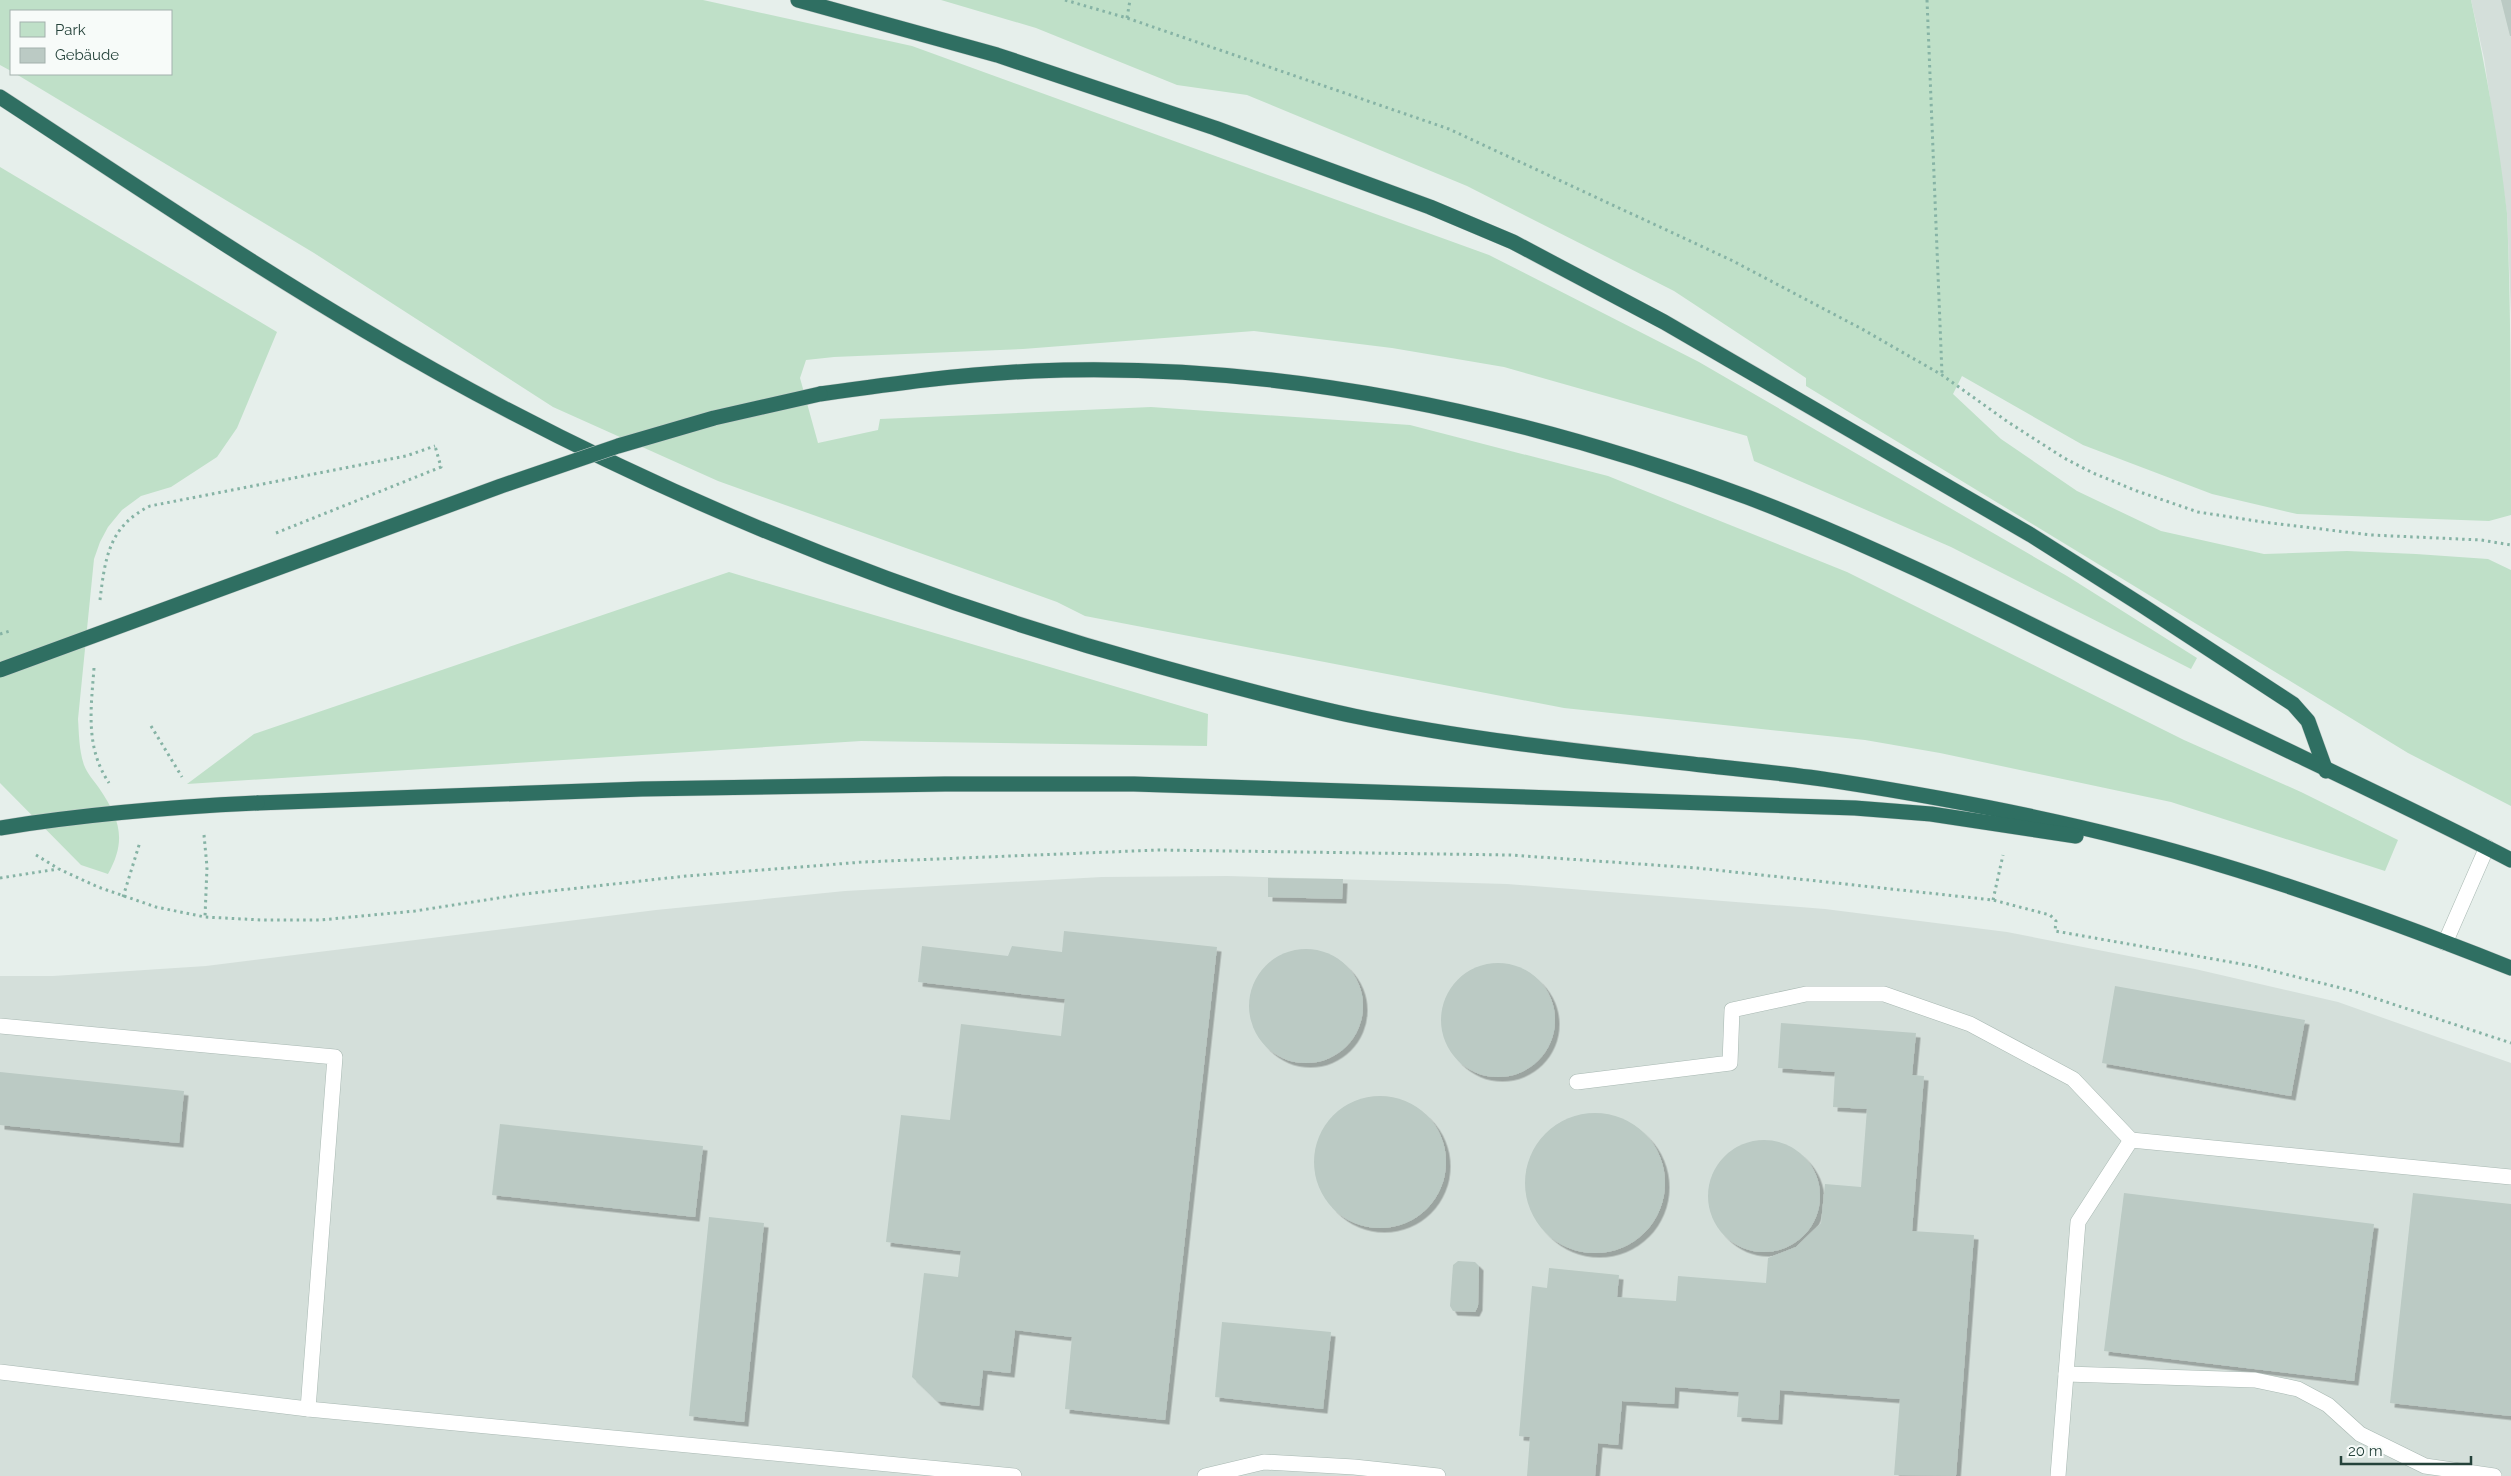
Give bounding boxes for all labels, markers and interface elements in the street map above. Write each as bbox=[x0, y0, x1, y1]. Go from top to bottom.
legend bbox=[10, 10, 172, 75]
text: Park bbox=[55, 21, 86, 39]
text: Gebäude bbox=[55, 46, 119, 64]
scale bar bbox=[2341, 1434, 2471, 1466]
text: 20 m bbox=[2348, 1442, 2383, 1460]

